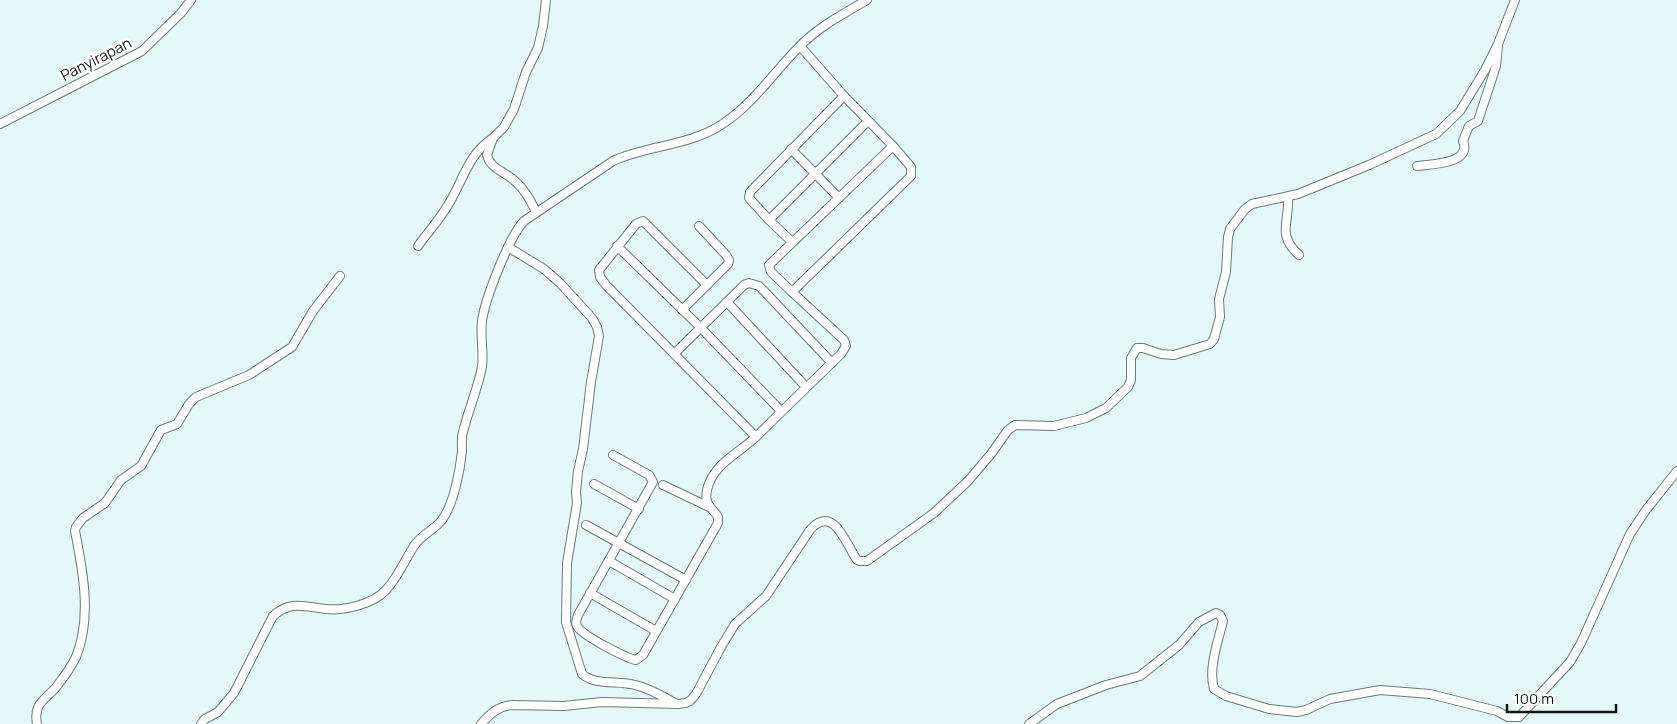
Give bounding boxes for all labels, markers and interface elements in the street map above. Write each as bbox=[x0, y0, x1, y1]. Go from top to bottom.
street label: Panyirapan bbox=[57, 32, 135, 86]
scale bar bbox=[1507, 682, 1616, 714]
text: 100 m bbox=[1514, 688, 1554, 709]

